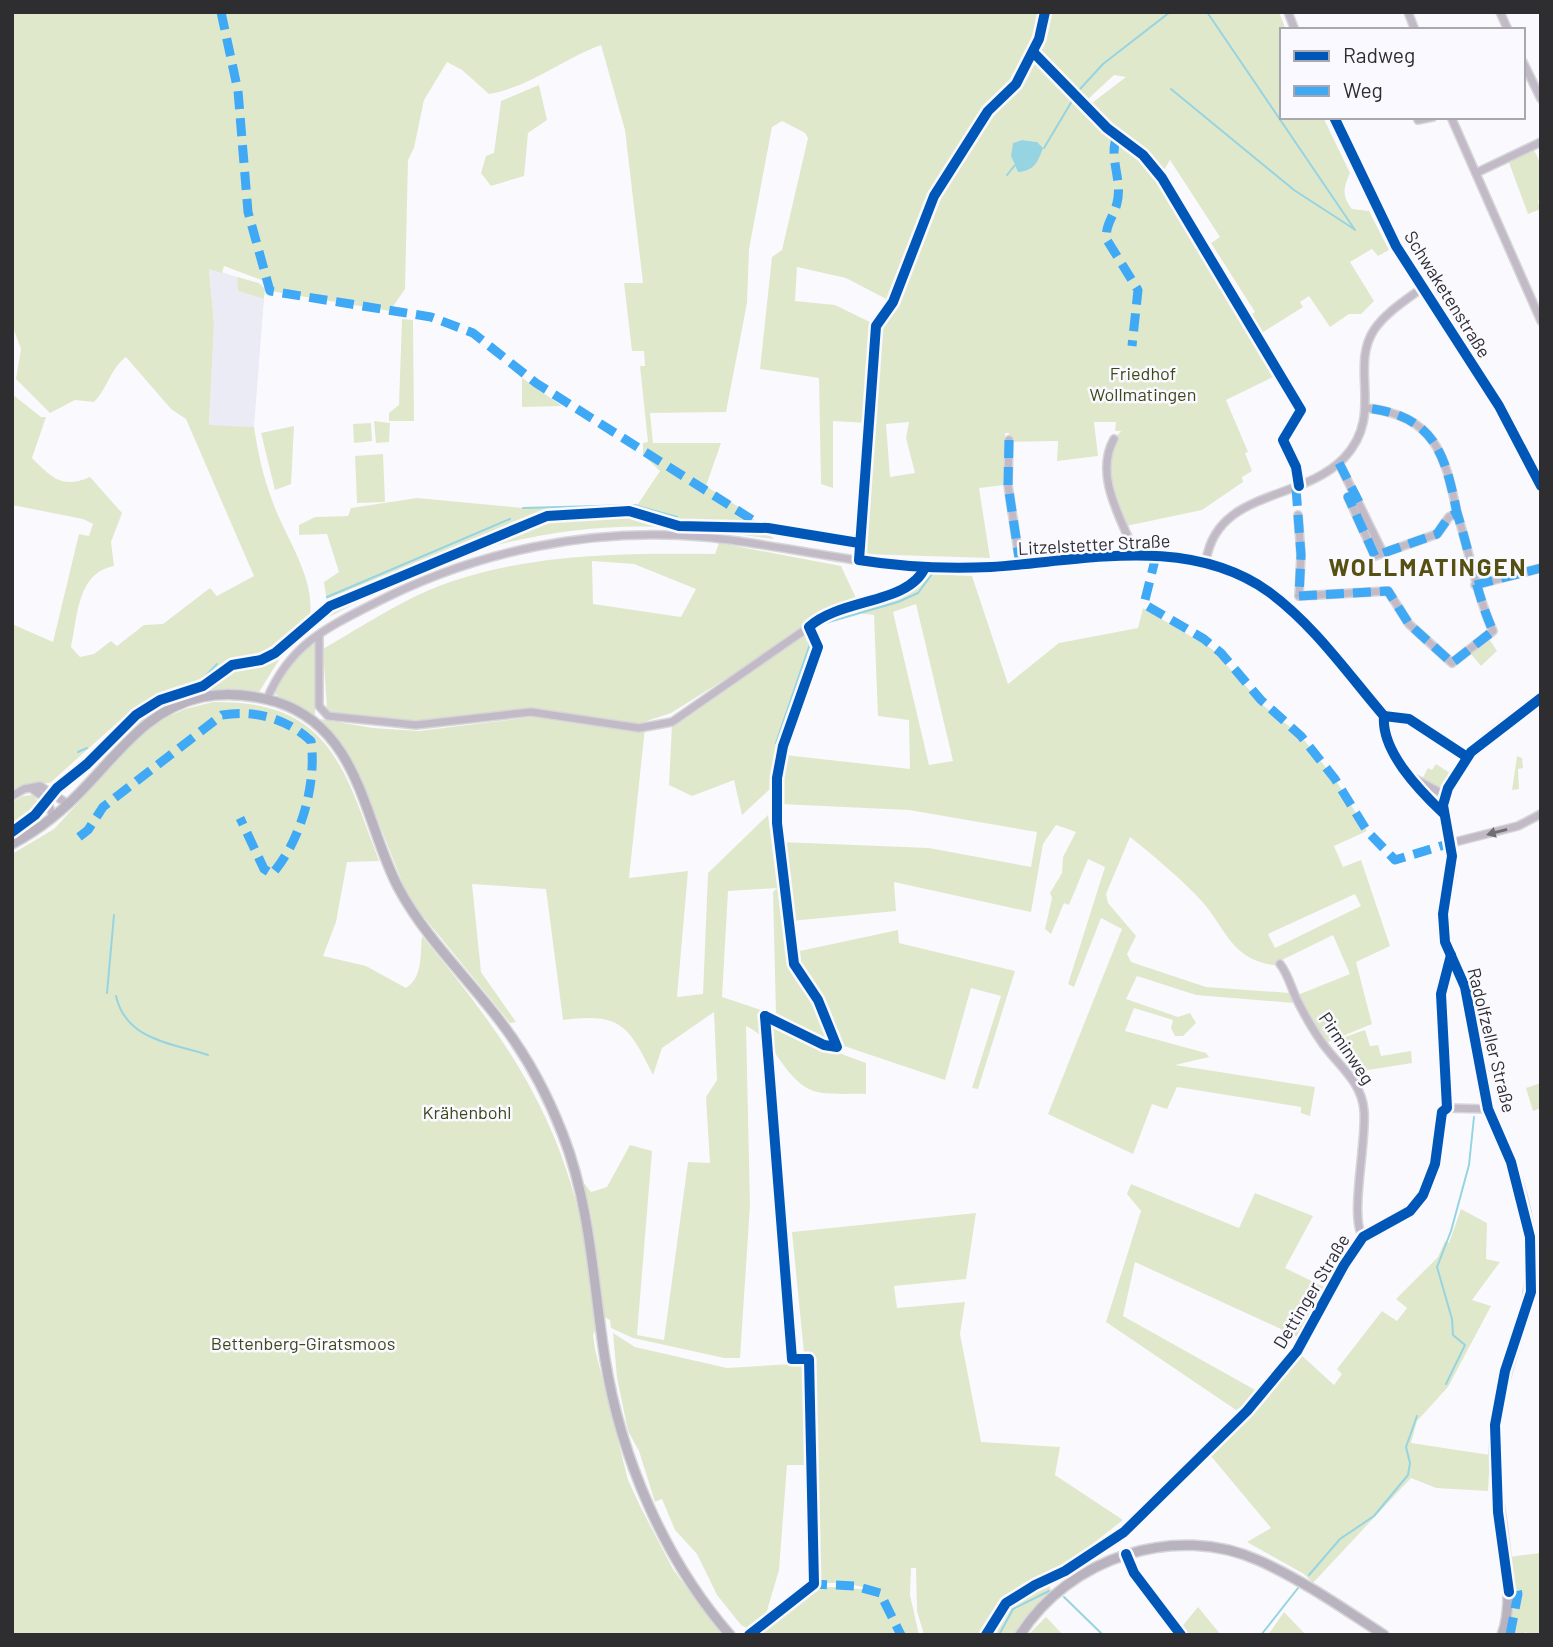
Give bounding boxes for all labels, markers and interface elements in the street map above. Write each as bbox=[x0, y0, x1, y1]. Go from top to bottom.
legend bbox=[1280, 28, 1525, 119]
text: Radweg bbox=[1343, 42, 1415, 67]
text: Weg bbox=[1343, 77, 1383, 102]
street label: Schwaketenstraße bbox=[1400, 226, 1496, 362]
park label: Friedhof Wollmatingen bbox=[1090, 362, 1196, 405]
street label: Litzelstetter Straße bbox=[1017, 529, 1171, 559]
district label: WOLLMATINGEN bbox=[1329, 552, 1527, 581]
one-way arrow bbox=[1486, 827, 1507, 837]
street label: Radolfzeller Straße bbox=[1463, 965, 1521, 1115]
street label: Pirminweg bbox=[1315, 1008, 1379, 1088]
park label: Krähenbohl bbox=[423, 1101, 511, 1123]
street label: Dettinger Straße bbox=[1268, 1230, 1354, 1352]
park label: Bettenberg-Giratsmoos bbox=[211, 1332, 395, 1354]

